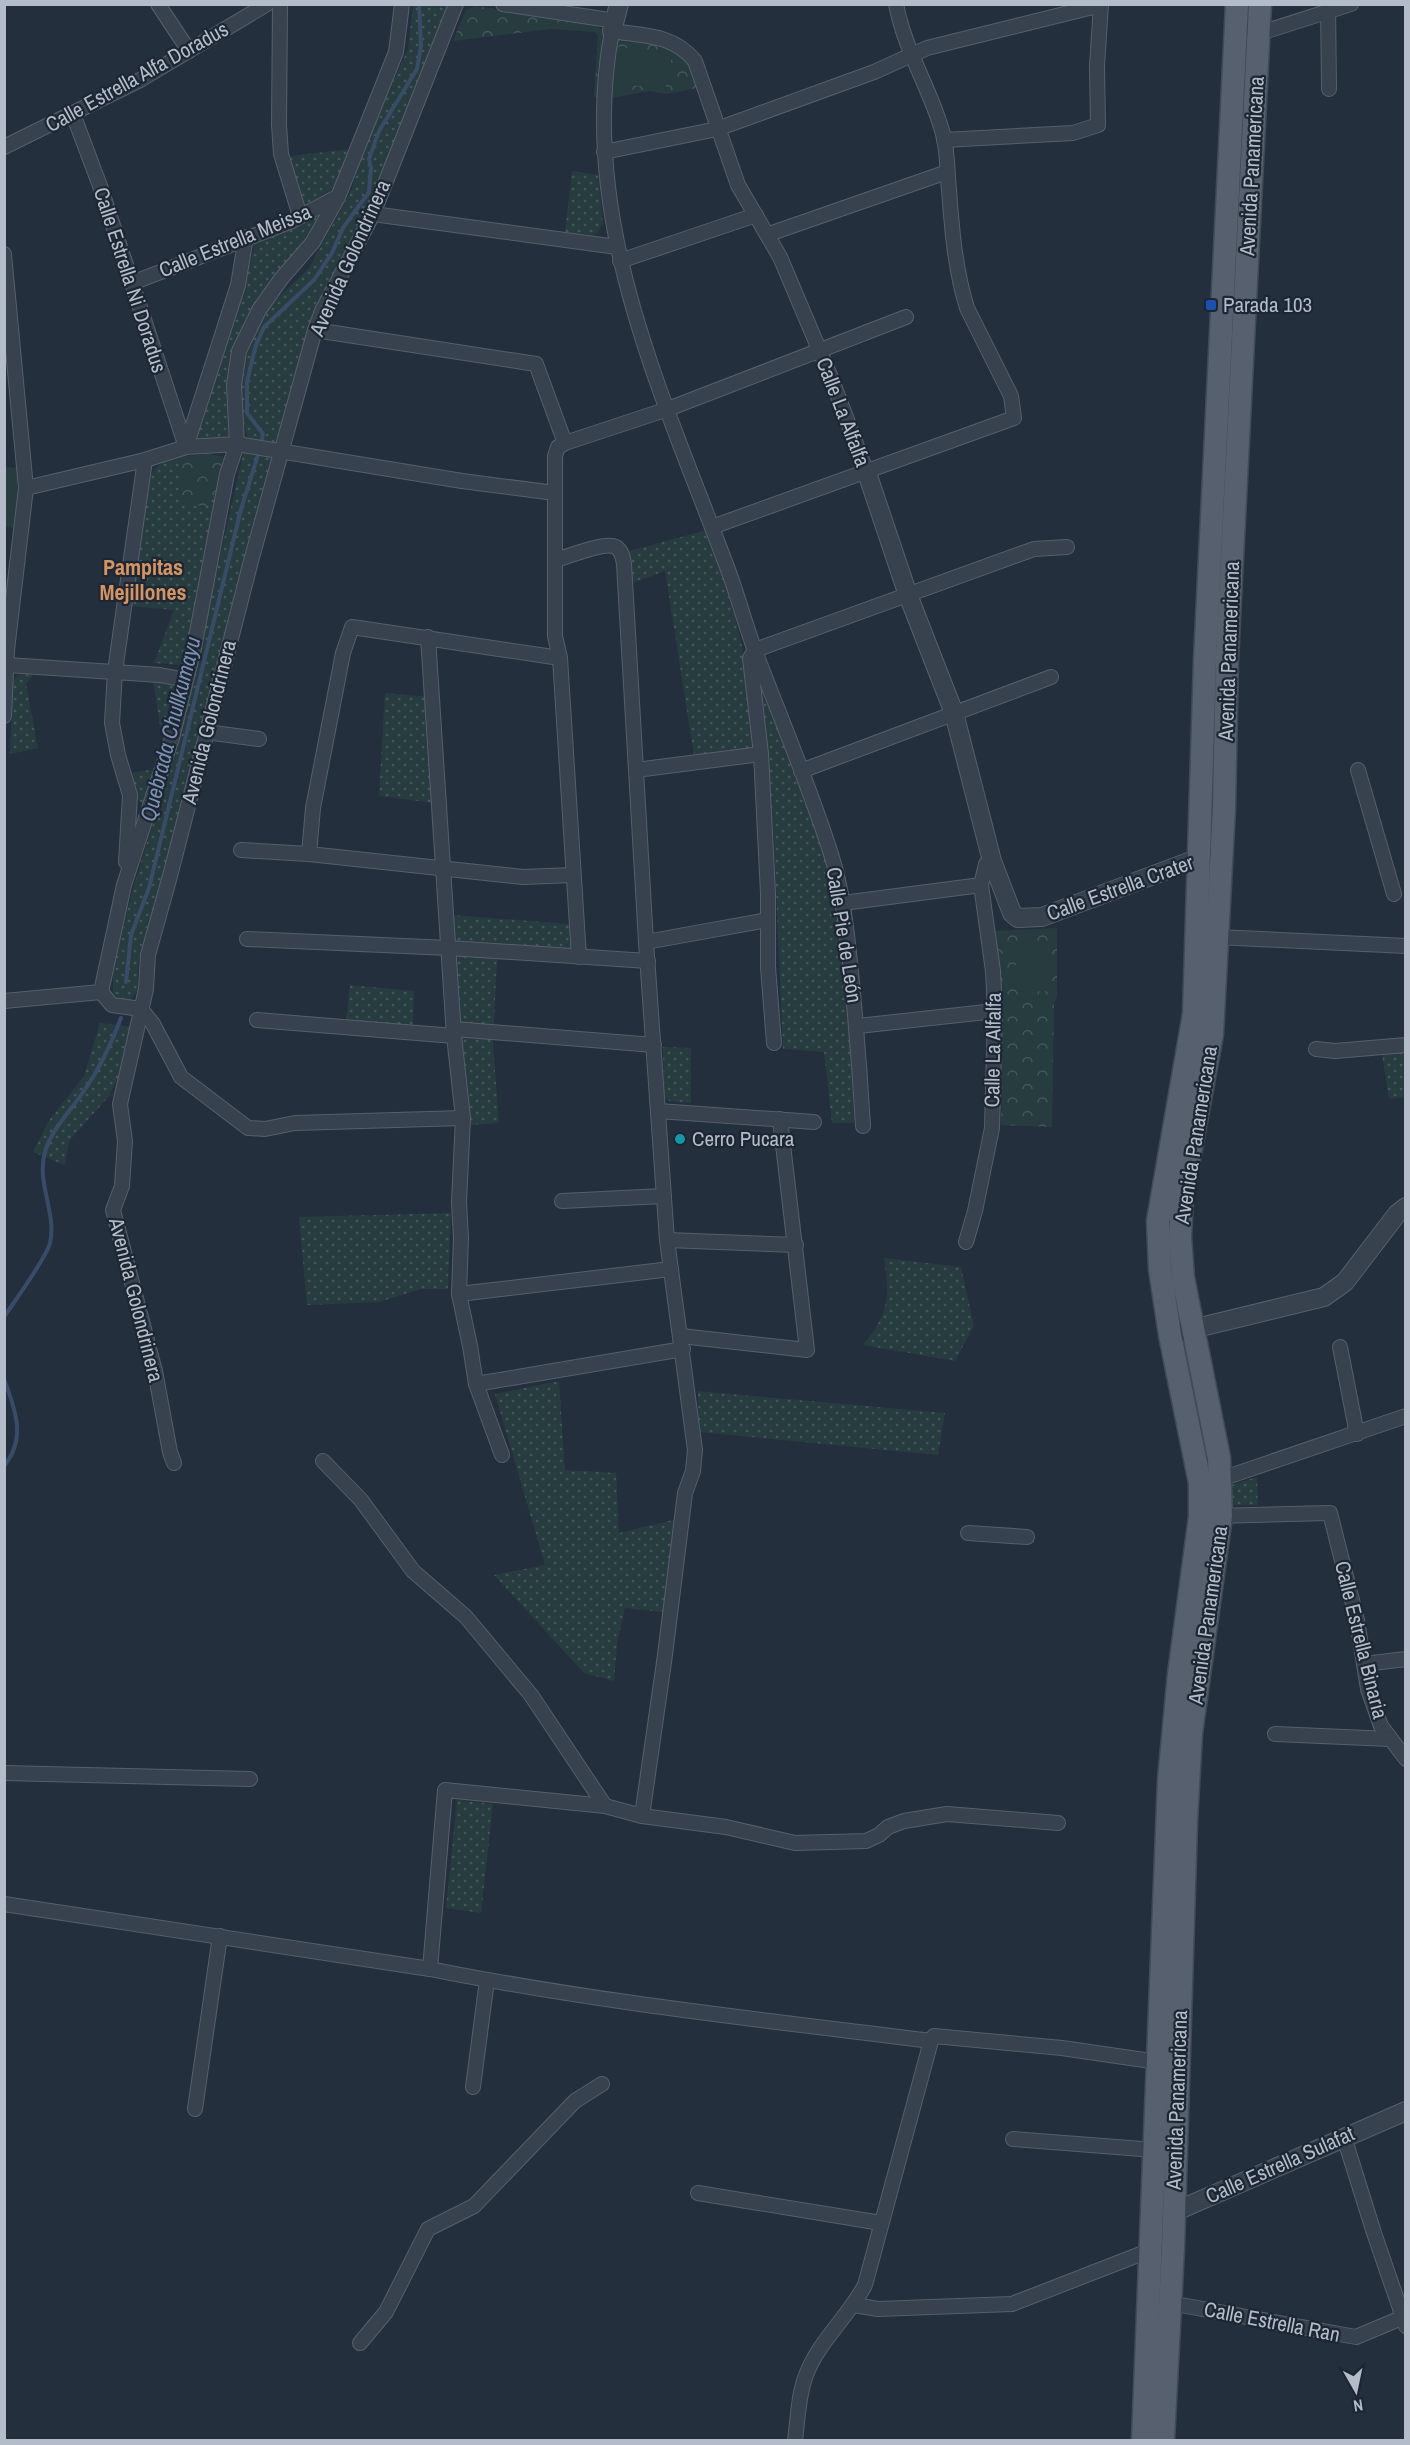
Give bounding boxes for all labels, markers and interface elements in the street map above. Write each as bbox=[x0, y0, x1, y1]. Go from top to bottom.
street label: Calle Estrella Alfa Doradus bbox=[40, 14, 233, 139]
street label: Avenida Panamericana bbox=[1232, 75, 1271, 257]
street label: Avenida Golondrinera bbox=[302, 175, 397, 341]
street label: Calle Estrella Ni Doradus bbox=[87, 183, 174, 376]
street label: Calle Estrella Meissa bbox=[154, 197, 316, 284]
place label: Parada 103 bbox=[1223, 290, 1312, 319]
marker: Parada 103 bbox=[1204, 298, 1218, 312]
street label: Calle La Alfalfa bbox=[809, 353, 878, 471]
district label: Pampitas Mejillones bbox=[99, 552, 187, 607]
street label: Avenida Panamericana bbox=[1211, 560, 1246, 742]
water label: Quebrada Chullkumayu bbox=[133, 633, 207, 825]
street label: Avenida Golondrinera bbox=[174, 636, 243, 808]
street label: Calle Estrella Crater bbox=[1042, 847, 1197, 928]
street label: Calle Pie de León bbox=[819, 865, 870, 1005]
street label: Calle La Alfalfa bbox=[977, 992, 1008, 1108]
street label: Avenida Panamericana bbox=[1167, 1044, 1224, 1227]
place label: Cerro Pucara bbox=[692, 1124, 795, 1153]
marker: Cerro Pucara bbox=[673, 1132, 687, 1146]
street label: Avenida Golondrinera bbox=[102, 1214, 171, 1385]
street label: Avenida Panamericana bbox=[1181, 1524, 1234, 1707]
street label: Calle Estrella Binaria bbox=[1328, 1558, 1395, 1722]
street label: Avenida Panamericana bbox=[1159, 2009, 1194, 2191]
street label: Calle Estrella Sulafat bbox=[1201, 2119, 1359, 2210]
street label: Calle Estrella Ran bbox=[1202, 2294, 1343, 2349]
north arrow bbox=[1326, 2361, 1386, 2421]
text: N bbox=[1352, 2394, 1365, 2417]

